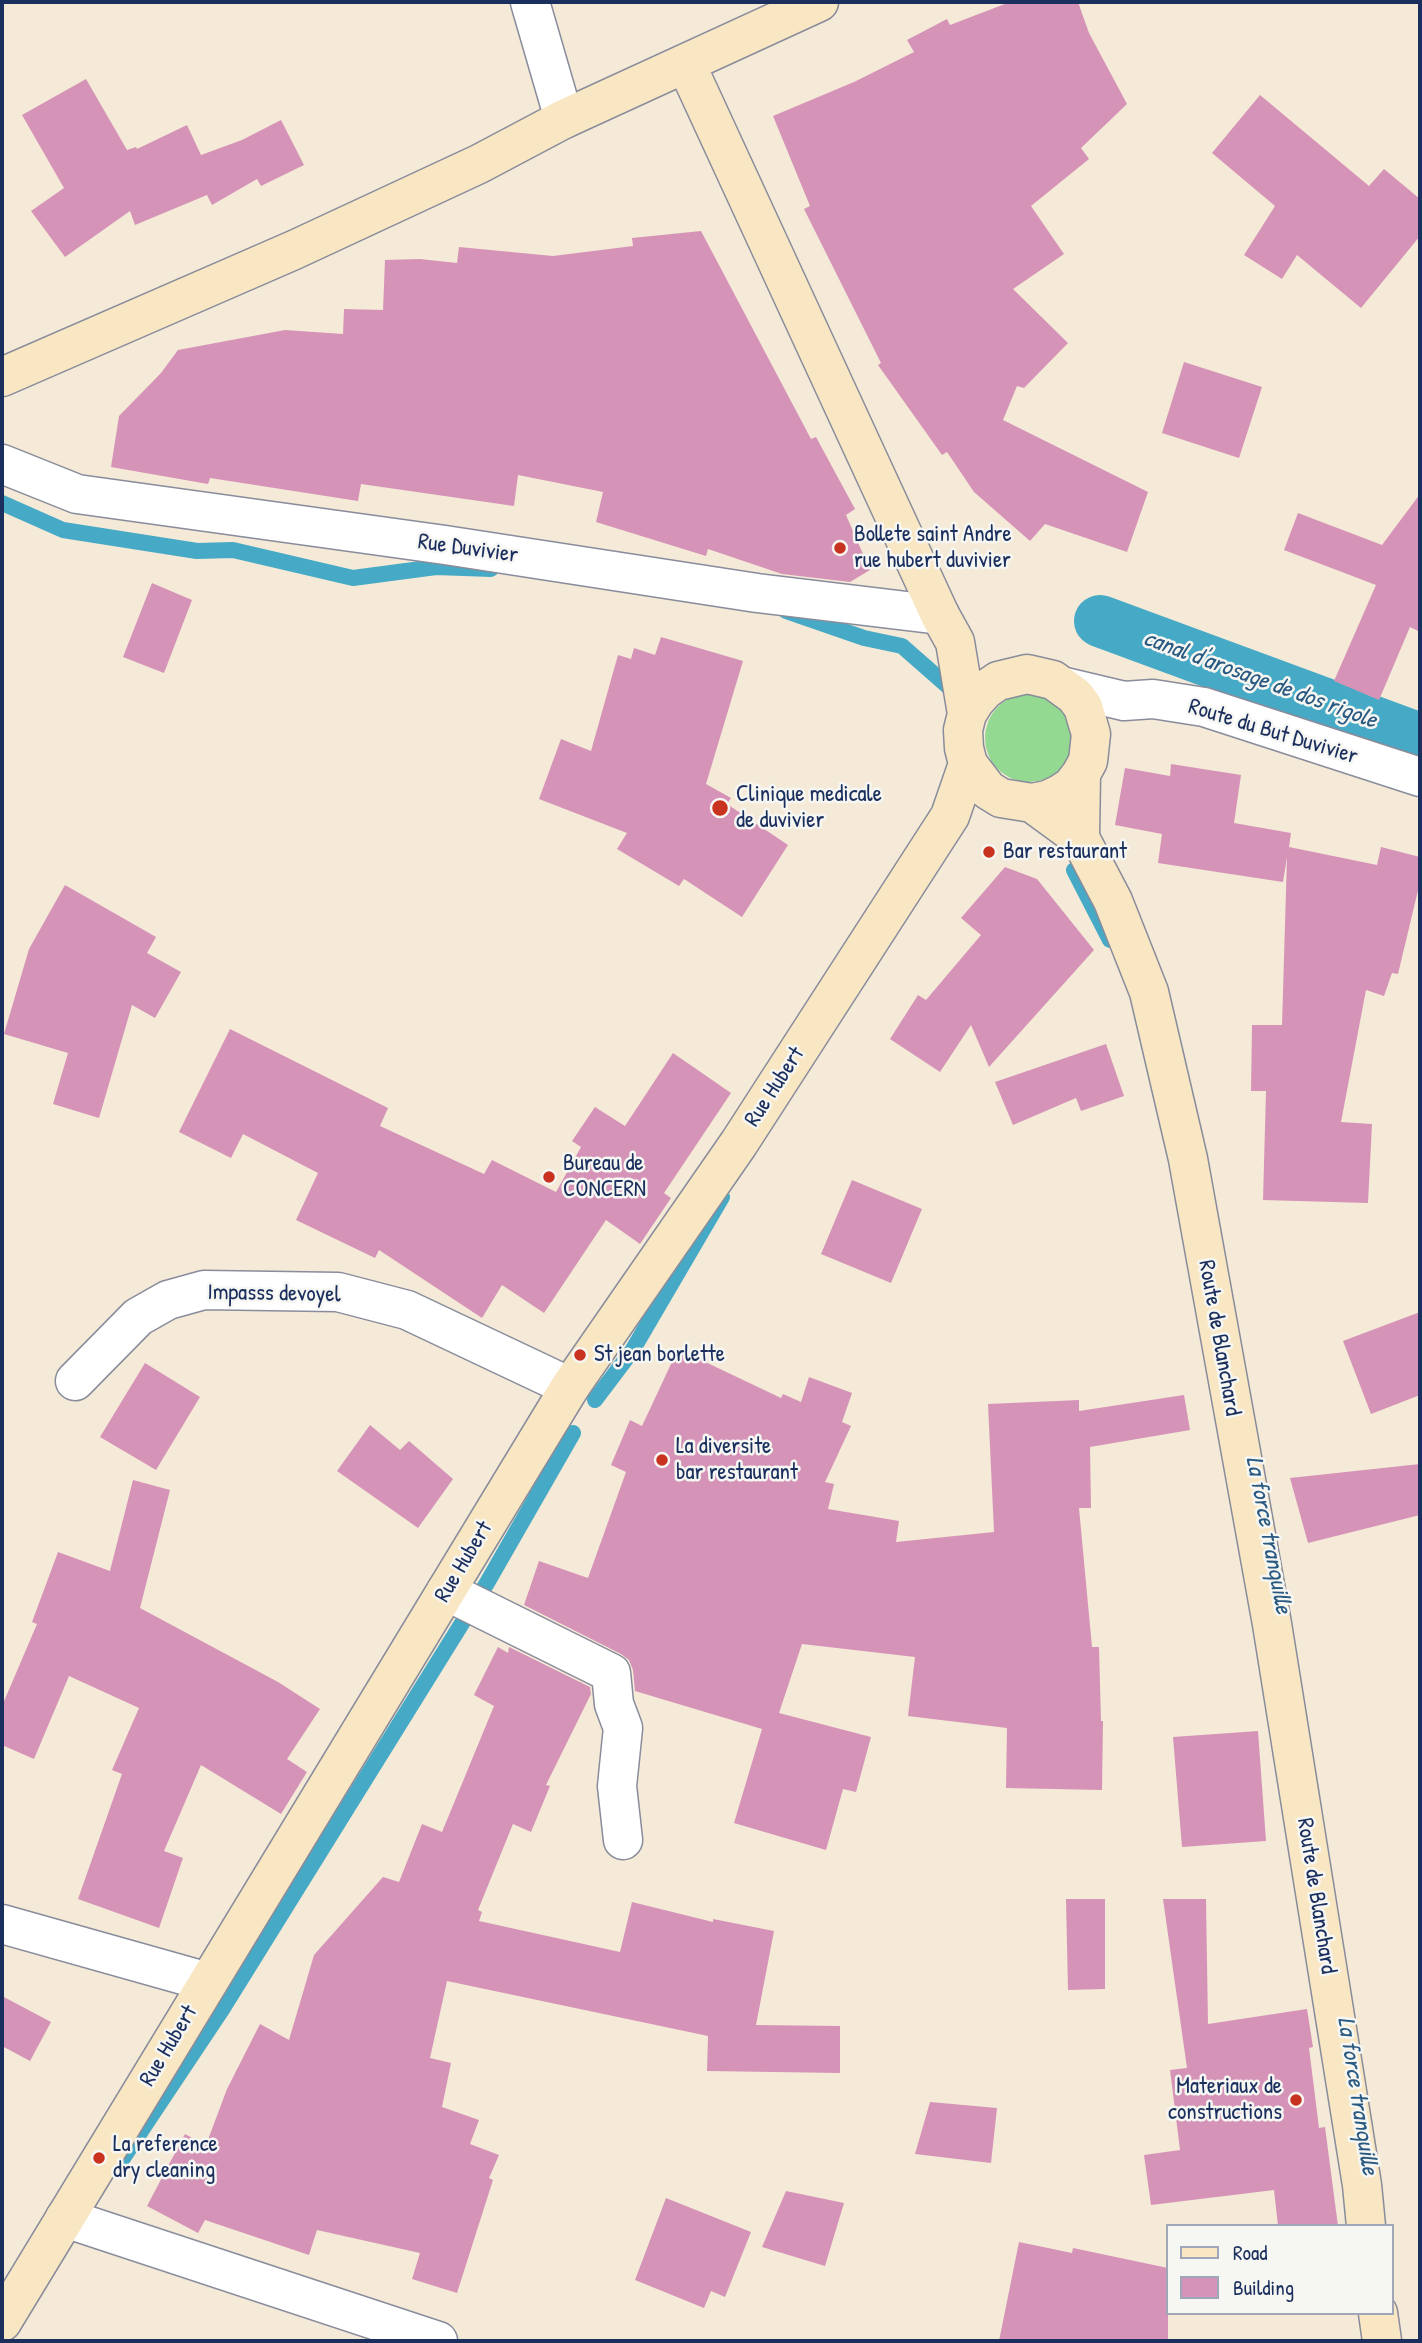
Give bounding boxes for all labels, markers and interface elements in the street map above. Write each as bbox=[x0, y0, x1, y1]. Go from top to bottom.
place label: Bollete saint Andre rue hubert duvivier bbox=[854, 521, 1012, 575]
street label: Rue Duvivier bbox=[416, 528, 520, 570]
marker: Bollete saint Andre rue hubert duvivier bbox=[832, 540, 848, 556]
water label: canal d'arosage de dos rigole bbox=[1139, 624, 1381, 736]
street label: Route du But Duvivier bbox=[1185, 693, 1361, 771]
place label: Clinique medicale de duvivier bbox=[736, 781, 882, 835]
marker: Clinique medicale de duvivier bbox=[710, 798, 730, 818]
place label: Bar restaurant bbox=[1003, 838, 1127, 866]
marker: Bar restaurant bbox=[981, 844, 997, 860]
street label: Rue Hubert bbox=[739, 1042, 811, 1132]
place label: Bureau de CONCERN bbox=[563, 1150, 646, 1204]
marker: Bureau de CONCERN bbox=[541, 1169, 557, 1185]
street label: Route de Blanchard bbox=[1192, 1258, 1246, 1418]
street label: Impasss devoyel bbox=[207, 1279, 341, 1309]
place label: St jean borlette bbox=[594, 1341, 725, 1369]
marker: St jean borlette bbox=[572, 1347, 588, 1363]
place label: La diversite bar restaurant bbox=[676, 1433, 798, 1487]
marker: La diversite bar restaurant bbox=[654, 1452, 670, 1468]
water label: La force tranquille bbox=[1239, 1454, 1297, 1616]
street label: Rue Hubert bbox=[429, 1517, 499, 1607]
street label: Route de Blanchard bbox=[1290, 1816, 1342, 1976]
street label: Rue Hubert bbox=[134, 2001, 204, 2091]
water label: La force tranquille bbox=[1330, 2015, 1384, 2177]
place label: Materiaux de constructions bbox=[1168, 2073, 1282, 2127]
marker: Materiaux de constructions bbox=[1288, 2092, 1304, 2108]
place label: La reference dry cleaning bbox=[113, 2131, 218, 2185]
marker: La reference dry cleaning bbox=[91, 2150, 107, 2166]
legend bbox=[1166, 2224, 1394, 2315]
text: Road bbox=[1233, 2238, 1267, 2267]
text: Building bbox=[1233, 2273, 1294, 2302]

